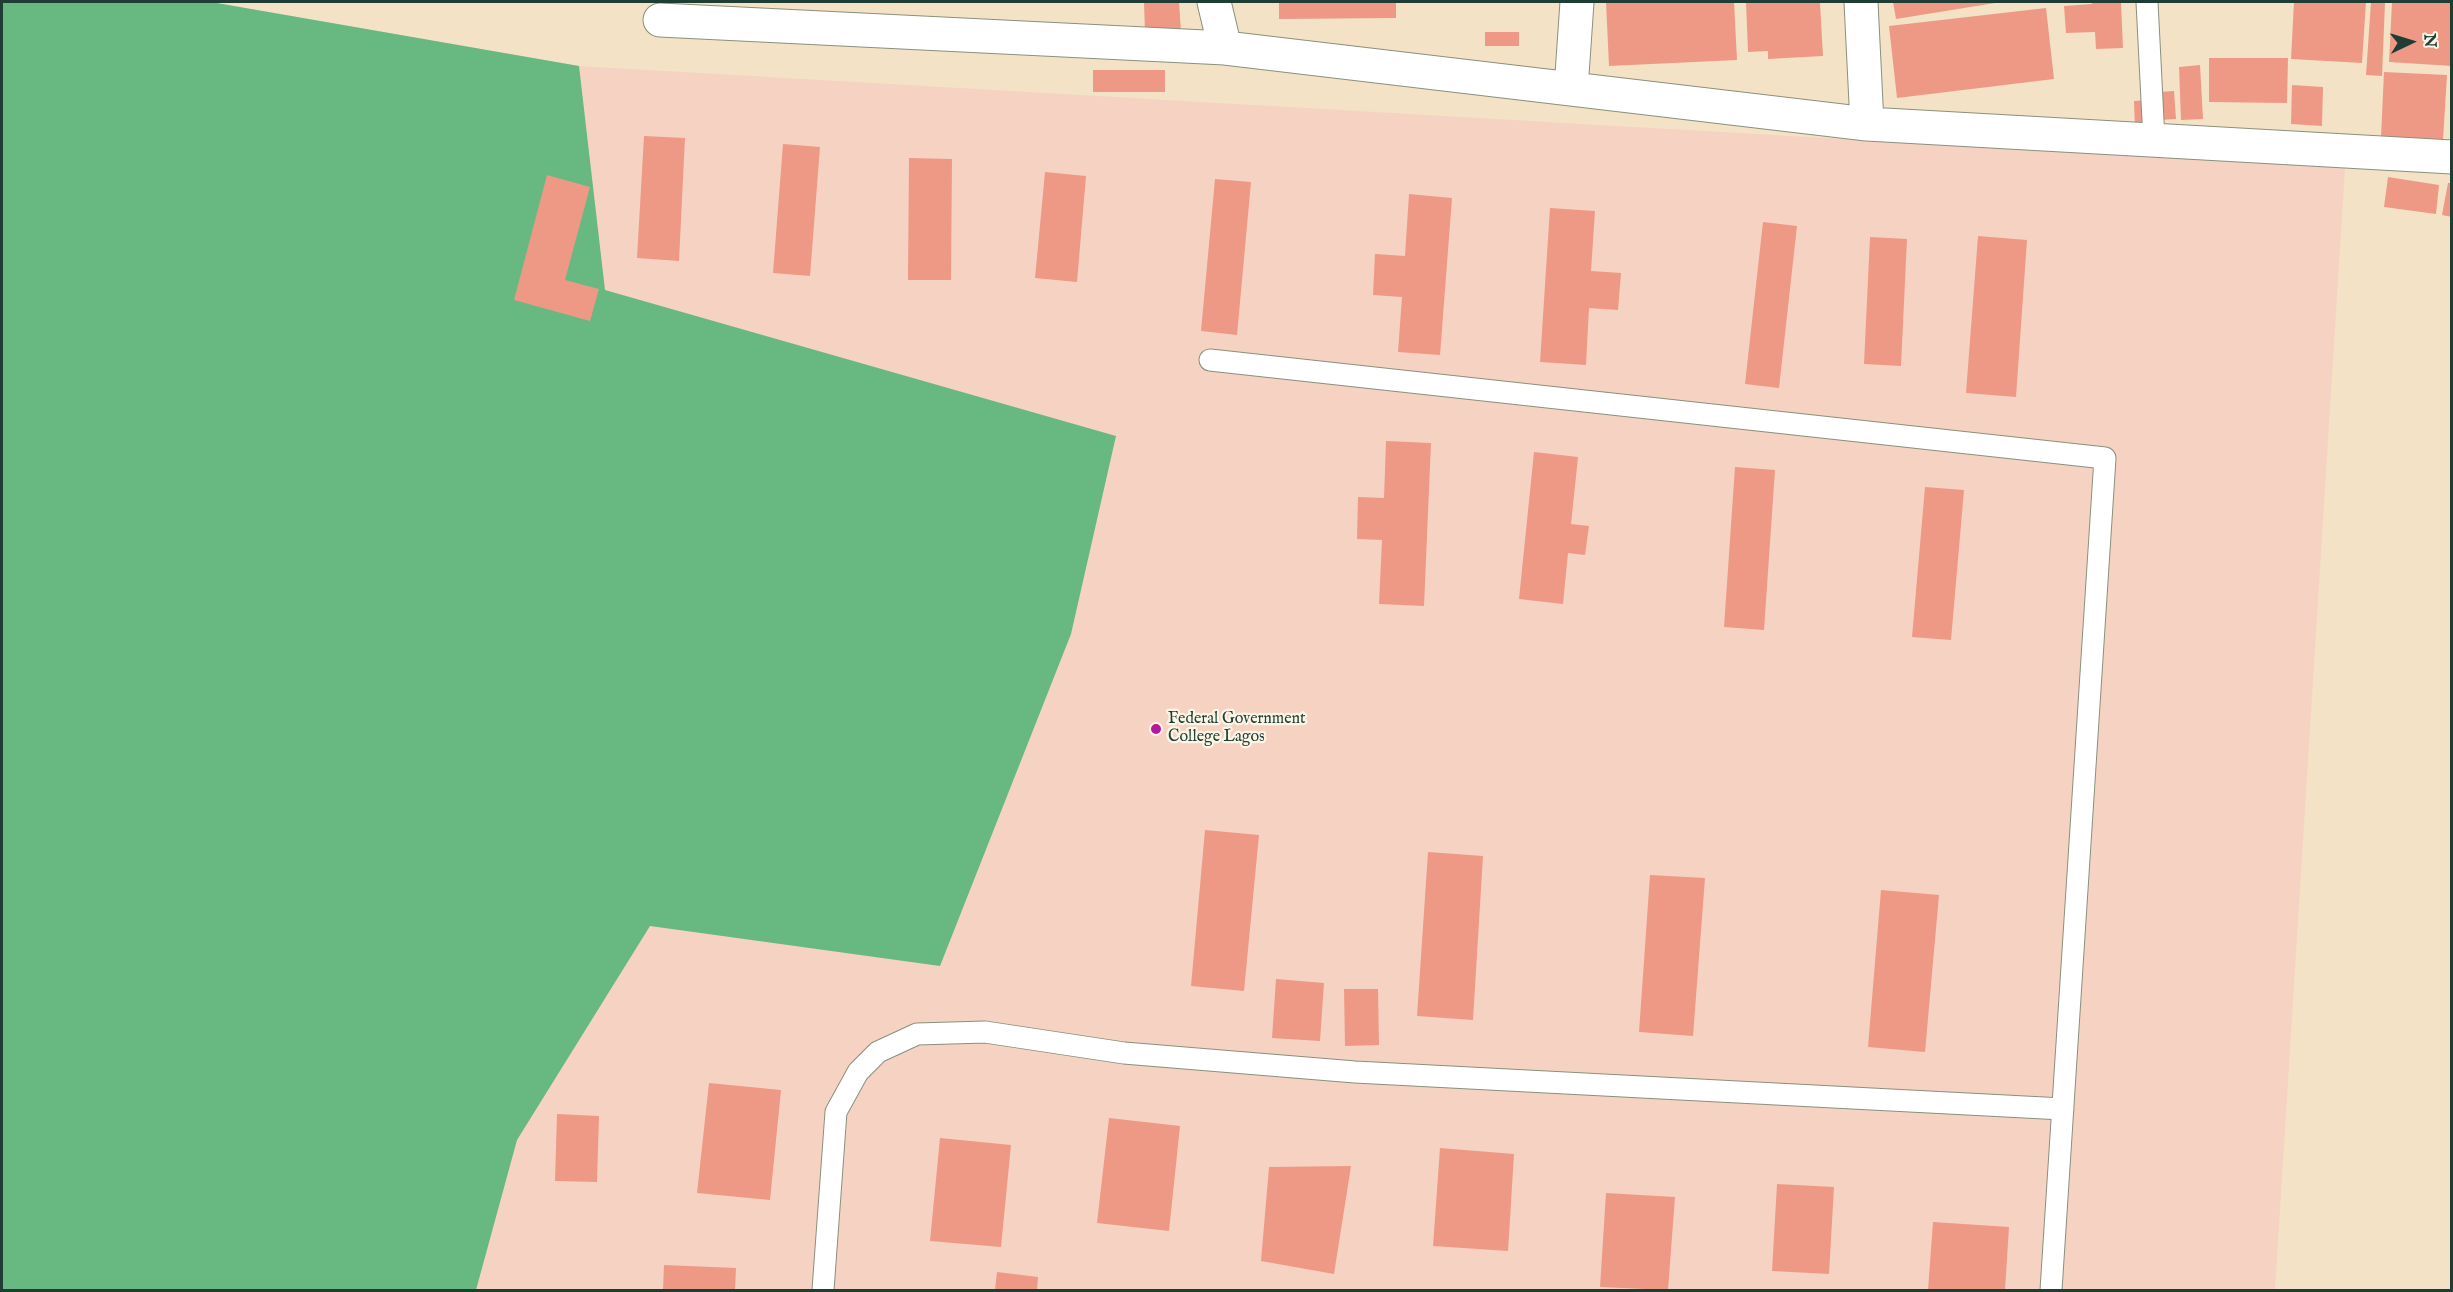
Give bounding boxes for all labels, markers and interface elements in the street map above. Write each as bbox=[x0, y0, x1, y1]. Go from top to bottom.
north arrow bbox=[2381, 12, 2441, 72]
text: N bbox=[2418, 33, 2439, 48]
place label: Federal Government College Lagos bbox=[1168, 710, 1305, 748]
marker: Federal Government College Lagos bbox=[1149, 722, 1163, 736]

